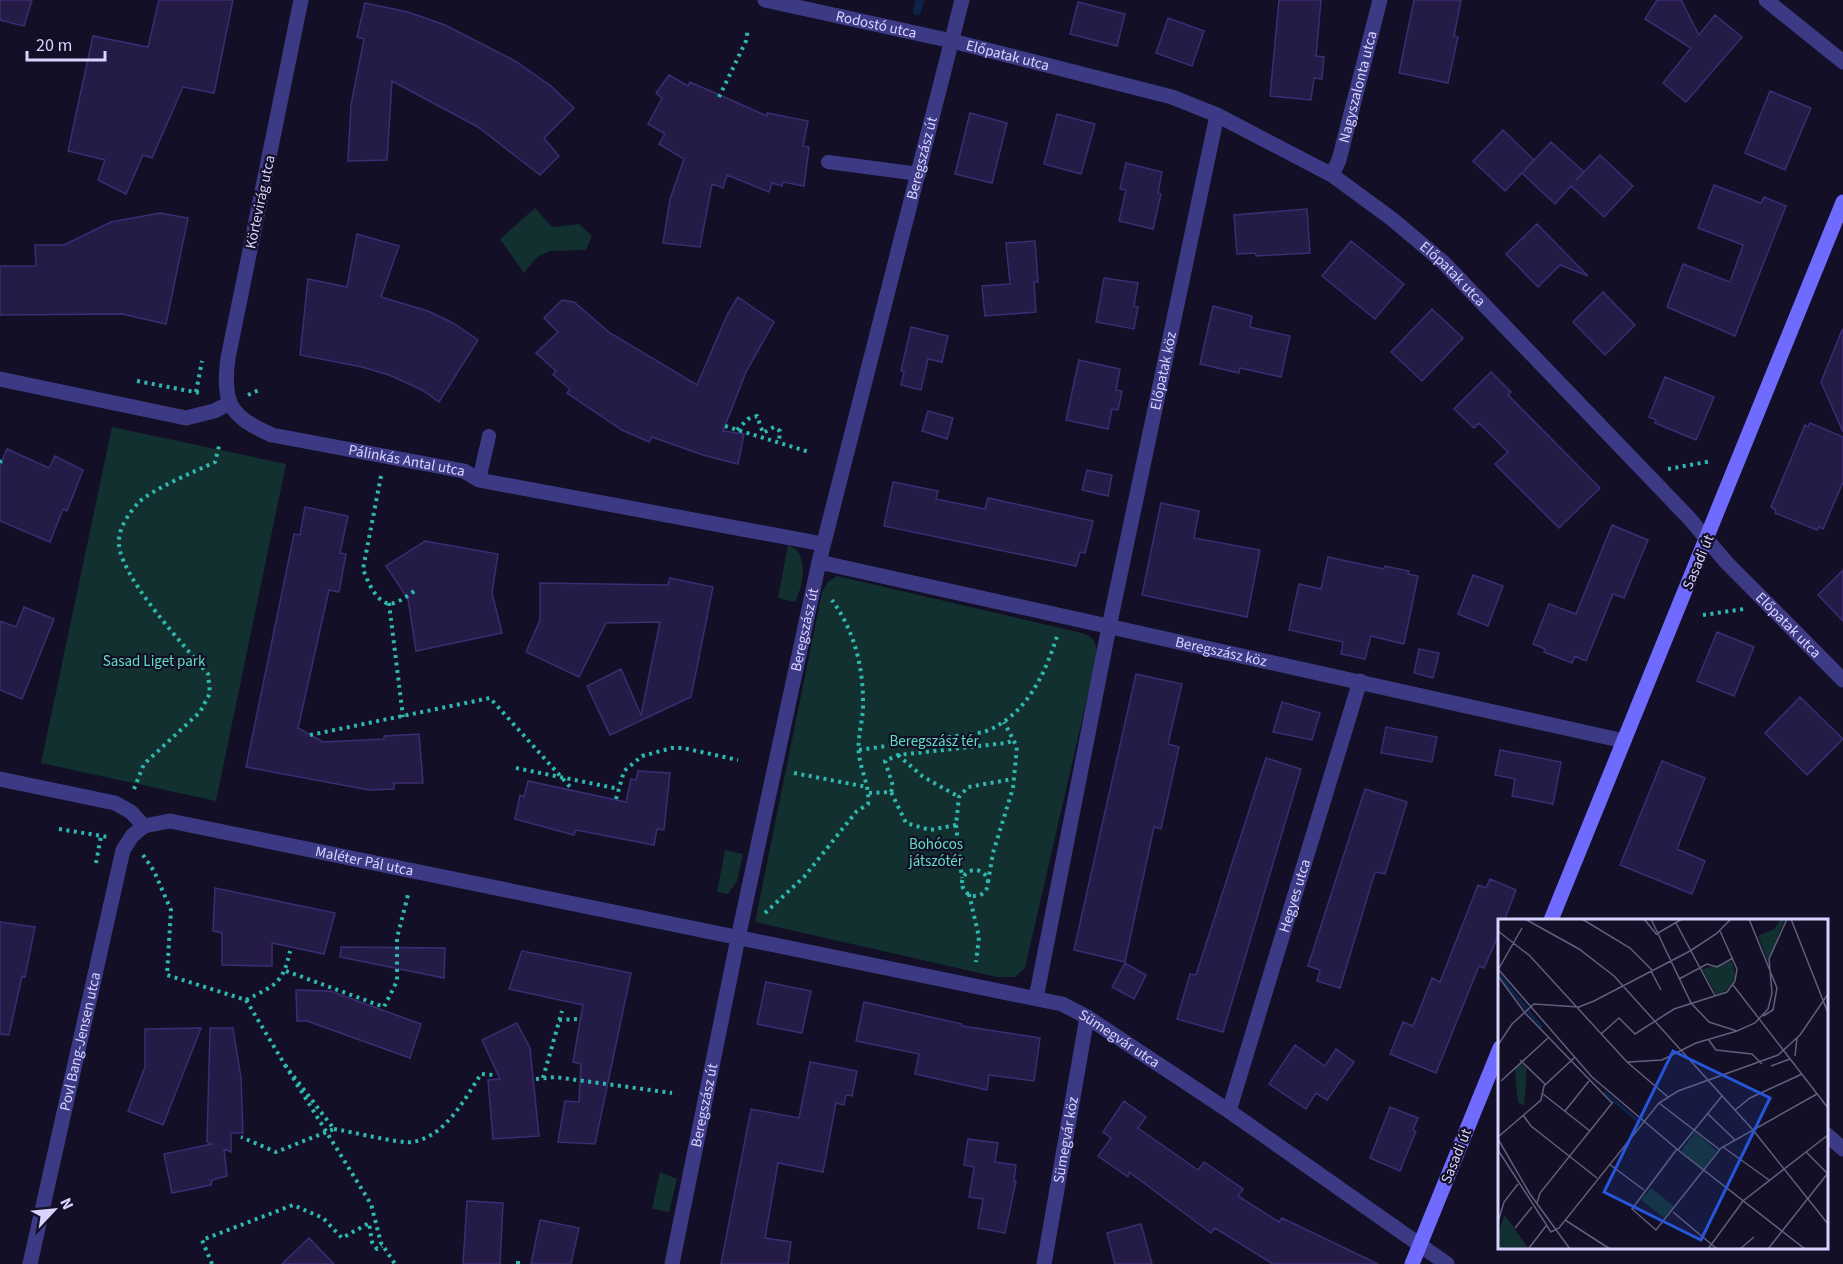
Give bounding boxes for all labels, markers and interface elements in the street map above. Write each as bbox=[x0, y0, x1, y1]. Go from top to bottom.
street label: Rodostó utca bbox=[834, 6, 919, 44]
scale bar bbox=[27, 24, 105, 62]
street label: Nagyszalonta utca bbox=[1334, 29, 1383, 145]
text: 20 m bbox=[36, 33, 72, 58]
street label: Előpatak utca bbox=[964, 35, 1052, 76]
street label: Beregszász út bbox=[902, 114, 943, 202]
street label: Körtevirág utca bbox=[240, 153, 281, 251]
street label: Előpatak utca bbox=[1415, 237, 1490, 311]
street label: Előpatak köz bbox=[1145, 330, 1182, 412]
street label: Pálinkás Antal utca bbox=[347, 440, 467, 482]
street label: Sasadi út bbox=[1678, 532, 1719, 593]
street label: Beregszász út bbox=[786, 586, 824, 674]
street label: Előpatak utca bbox=[1751, 588, 1826, 663]
street label: Beregszász köz bbox=[1173, 632, 1269, 672]
park label: Sasad Liget park bbox=[103, 651, 206, 672]
park label: Beregszász tér bbox=[889, 731, 979, 752]
park label: Bohócos játszótér bbox=[908, 834, 964, 872]
street label: Maléter Pál utca bbox=[313, 841, 415, 882]
street label: Hegyes utca bbox=[1274, 857, 1316, 935]
inset map bbox=[1498, 919, 1828, 1249]
street label: Povl Bang-Jensen utca bbox=[55, 970, 106, 1113]
street label: Sümegvár utca bbox=[1075, 1004, 1164, 1073]
street label: Beregszász út bbox=[686, 1062, 723, 1149]
street label: Sümegvár köz bbox=[1048, 1095, 1084, 1185]
street label: Sasadi út bbox=[1436, 1126, 1477, 1187]
north arrow bbox=[24, 1180, 84, 1240]
text: N bbox=[54, 1194, 79, 1213]

